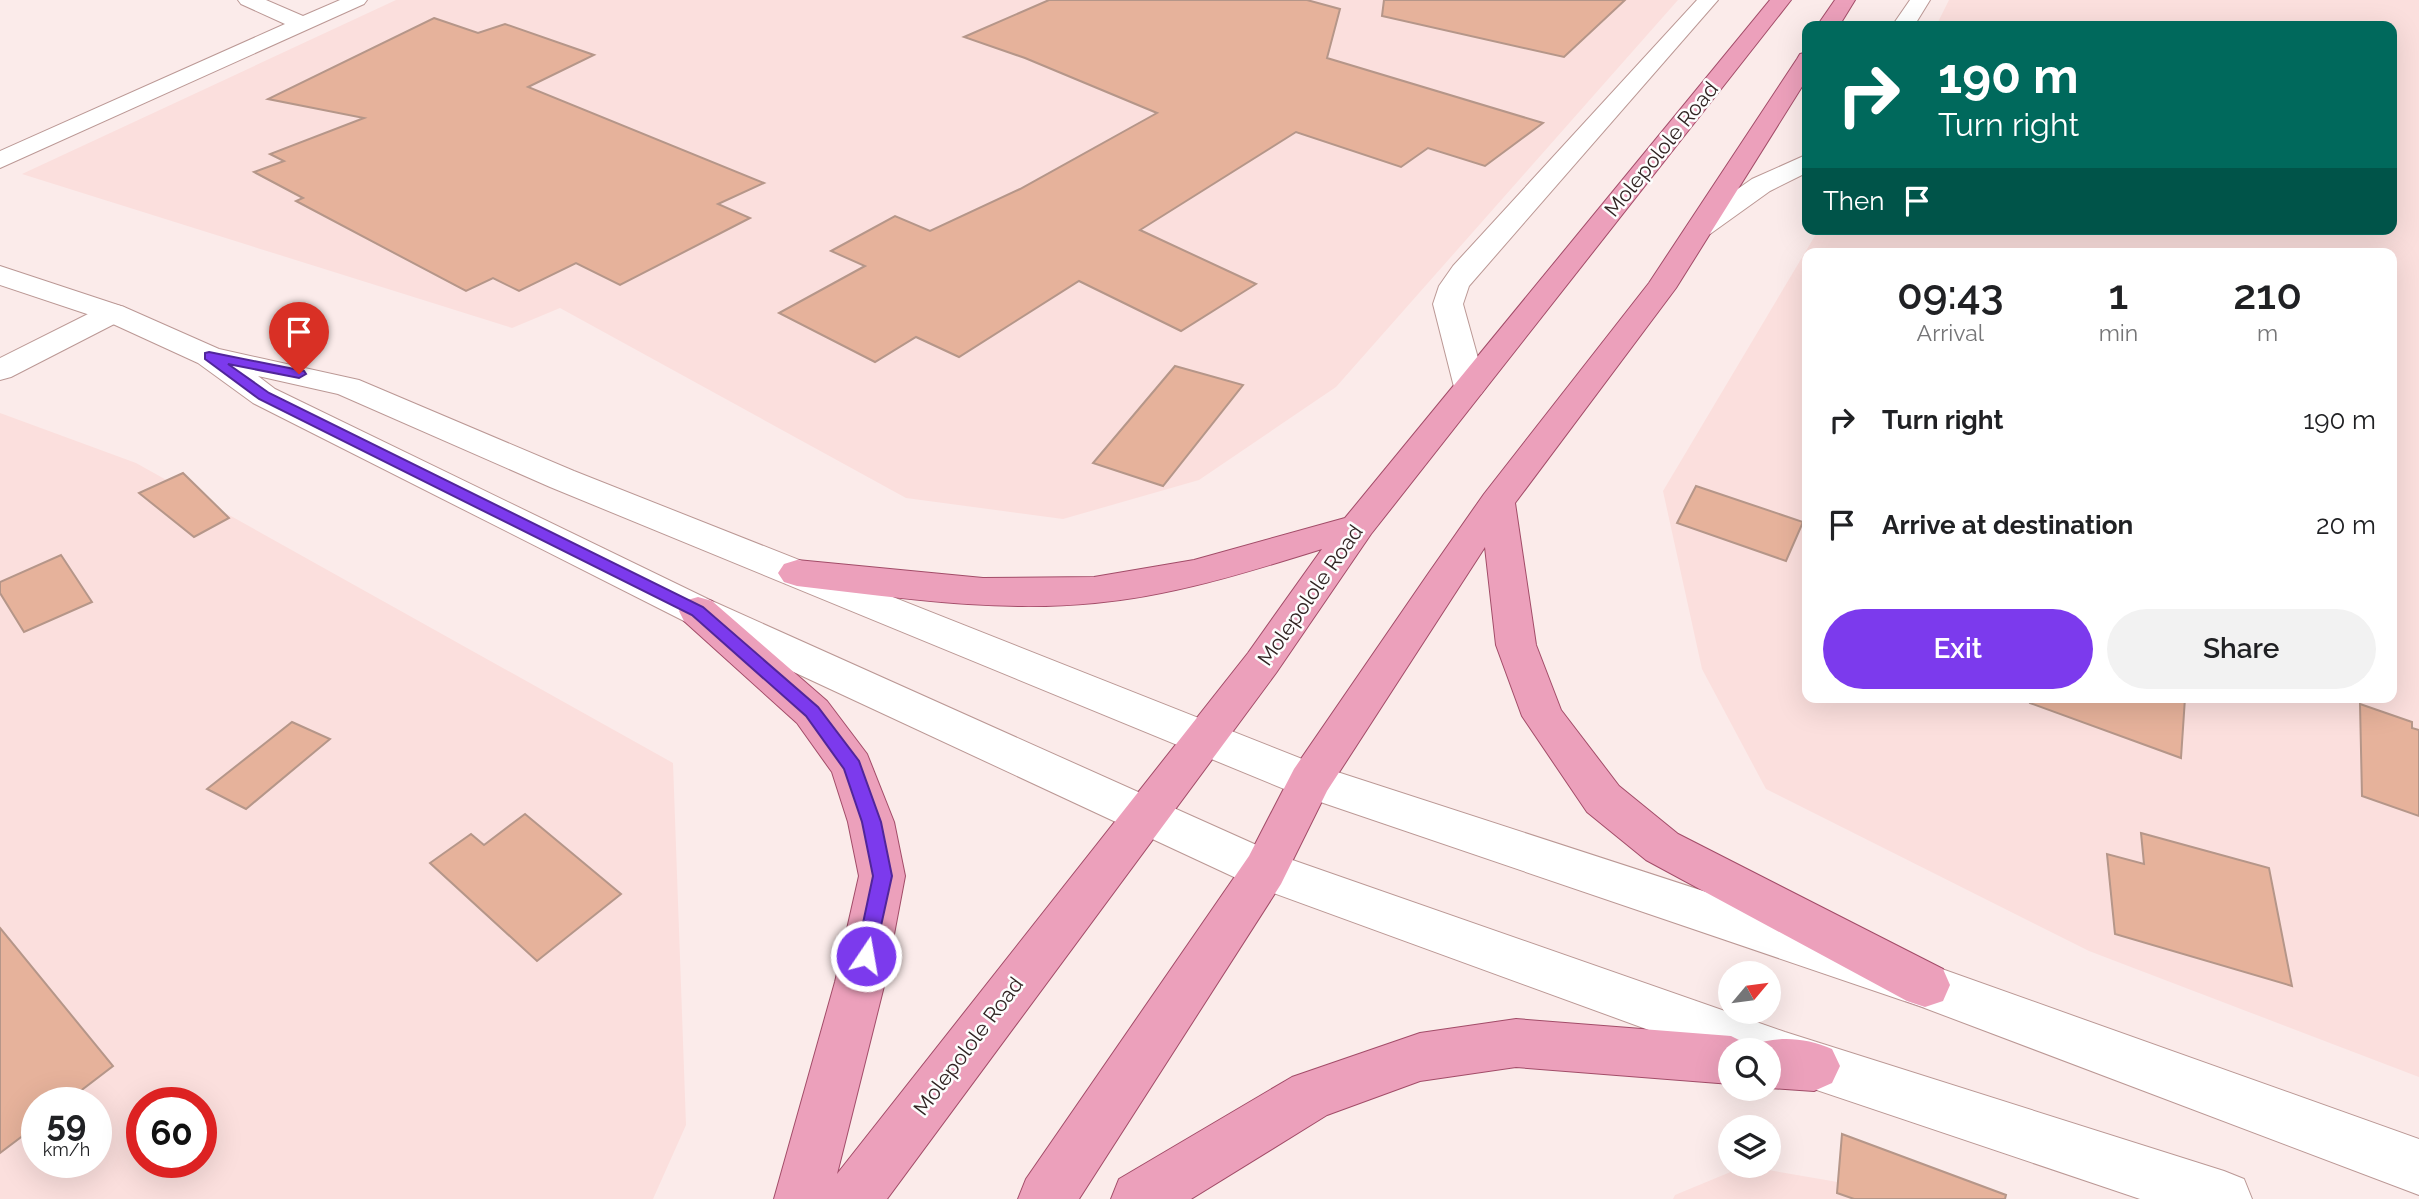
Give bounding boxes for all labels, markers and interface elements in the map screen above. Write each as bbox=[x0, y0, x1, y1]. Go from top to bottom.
text: 190 m bbox=[1938, 47, 2079, 104]
icon: right bbox=[1823, 49, 1914, 140]
street label: Molepolole Road bbox=[1599, 77, 1723, 221]
text: Turn right bbox=[1938, 106, 2079, 143]
icon: arrive bbox=[1898, 182, 1936, 220]
text: Then bbox=[1823, 186, 1884, 216]
text: 09:43 bbox=[1897, 270, 2004, 319]
text: 1 bbox=[2109, 270, 2128, 319]
text: 210 bbox=[2233, 270, 2302, 319]
pin bbox=[269, 302, 329, 374]
icon: arrive bbox=[280, 313, 318, 351]
text: Arrival bbox=[1917, 319, 1984, 346]
text: min bbox=[2099, 319, 2138, 346]
text: m bbox=[2257, 319, 2278, 346]
icon: right bbox=[1823, 401, 1861, 439]
text: Turn right bbox=[1882, 405, 2003, 435]
text: 190 m bbox=[2303, 405, 2376, 435]
icon: arrive bbox=[1823, 506, 1861, 544]
text: Arrive at destination bbox=[1882, 510, 2133, 540]
text: 20 m bbox=[2316, 510, 2376, 540]
street label: Molepolole Road bbox=[1252, 520, 1368, 670]
button: Exit bbox=[1823, 609, 2093, 689]
button: Share bbox=[2107, 609, 2376, 689]
position arrow bbox=[829, 919, 903, 993]
north arrow bbox=[1718, 961, 1782, 1024]
map controls bbox=[1718, 961, 1781, 1178]
street label: Molepolole Road bbox=[908, 972, 1028, 1120]
button: search bbox=[1718, 1038, 1781, 1101]
speed limit sign: 60 bbox=[126, 1087, 217, 1178]
text: 59 bbox=[46, 1103, 87, 1144]
button: layers bbox=[1718, 1115, 1781, 1178]
text: km/h bbox=[43, 1139, 90, 1160]

